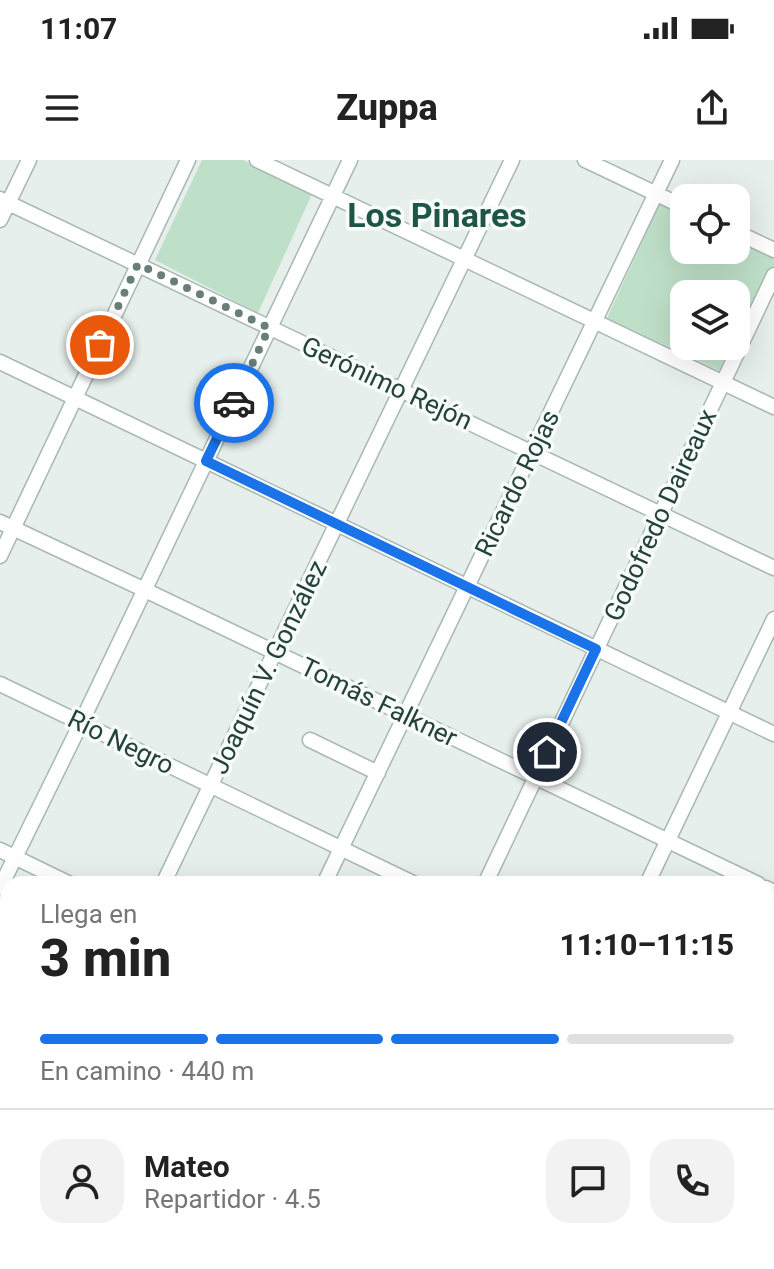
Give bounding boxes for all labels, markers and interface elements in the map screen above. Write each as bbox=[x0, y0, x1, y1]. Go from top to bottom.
text: 11:07 bbox=[40, 11, 117, 46]
icon: menu bbox=[40, 86, 84, 130]
icon: share bbox=[690, 86, 734, 130]
text: Zuppa bbox=[336, 87, 438, 129]
map controls bbox=[670, 184, 750, 360]
button: locate bbox=[670, 184, 750, 264]
district label: Los Pinares bbox=[347, 195, 527, 235]
button: layers bbox=[670, 280, 750, 360]
pin bbox=[66, 311, 134, 379]
icon: bag bbox=[78, 323, 122, 367]
street label: Gerónimo Rejón bbox=[297, 330, 477, 436]
courier bbox=[194, 363, 274, 443]
icon: car bbox=[212, 381, 256, 425]
street label: Godofredo Daireaux bbox=[598, 404, 722, 626]
street label: Ricardo Rojas bbox=[469, 405, 565, 561]
street label: Joaquín V. González bbox=[203, 555, 333, 779]
street label: Tomás Falkner bbox=[296, 651, 462, 753]
street label: Río Negro bbox=[63, 704, 179, 780]
pin bbox=[513, 718, 581, 786]
icon: home bbox=[525, 730, 569, 774]
text: Llega en bbox=[40, 899, 137, 929]
text: 11:10–11:15 bbox=[559, 927, 734, 962]
text: 3 min bbox=[40, 928, 171, 989]
text: En camino · 440 m bbox=[40, 1056, 254, 1086]
button: person bbox=[40, 1139, 124, 1223]
button: chat bbox=[546, 1139, 630, 1223]
button: phone bbox=[650, 1139, 734, 1223]
text: Mateo bbox=[144, 1149, 230, 1184]
text: Repartidor · 4.5 bbox=[144, 1184, 321, 1214]

